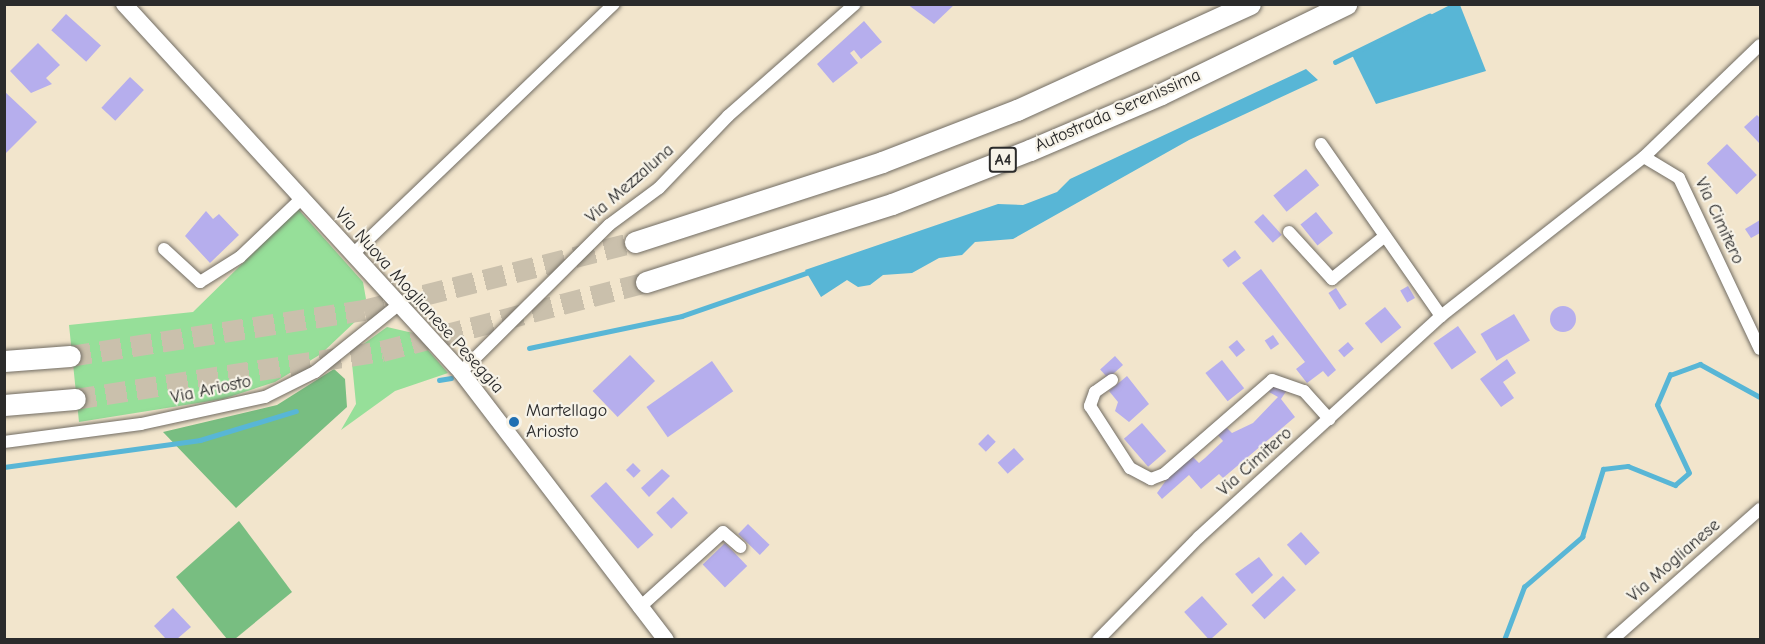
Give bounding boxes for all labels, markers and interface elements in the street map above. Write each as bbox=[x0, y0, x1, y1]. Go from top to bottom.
street label: Autostrada Serenissima bbox=[1032, 65, 1204, 157]
street label: Via Mezzaluna bbox=[581, 140, 679, 228]
road number: A4 bbox=[988, 147, 1018, 173]
street label: Via Cimitero bbox=[1690, 174, 1748, 268]
street label: Via Nuova Moglianese Peseggia bbox=[330, 204, 508, 398]
street label: Via Ariosto bbox=[169, 371, 253, 409]
place label: Martellago Ariosto bbox=[526, 401, 607, 444]
marker: Martellago Ariosto bbox=[507, 415, 521, 429]
street label: Via Cimitero bbox=[1213, 423, 1297, 501]
street label: Via Moglianese bbox=[1623, 515, 1725, 607]

